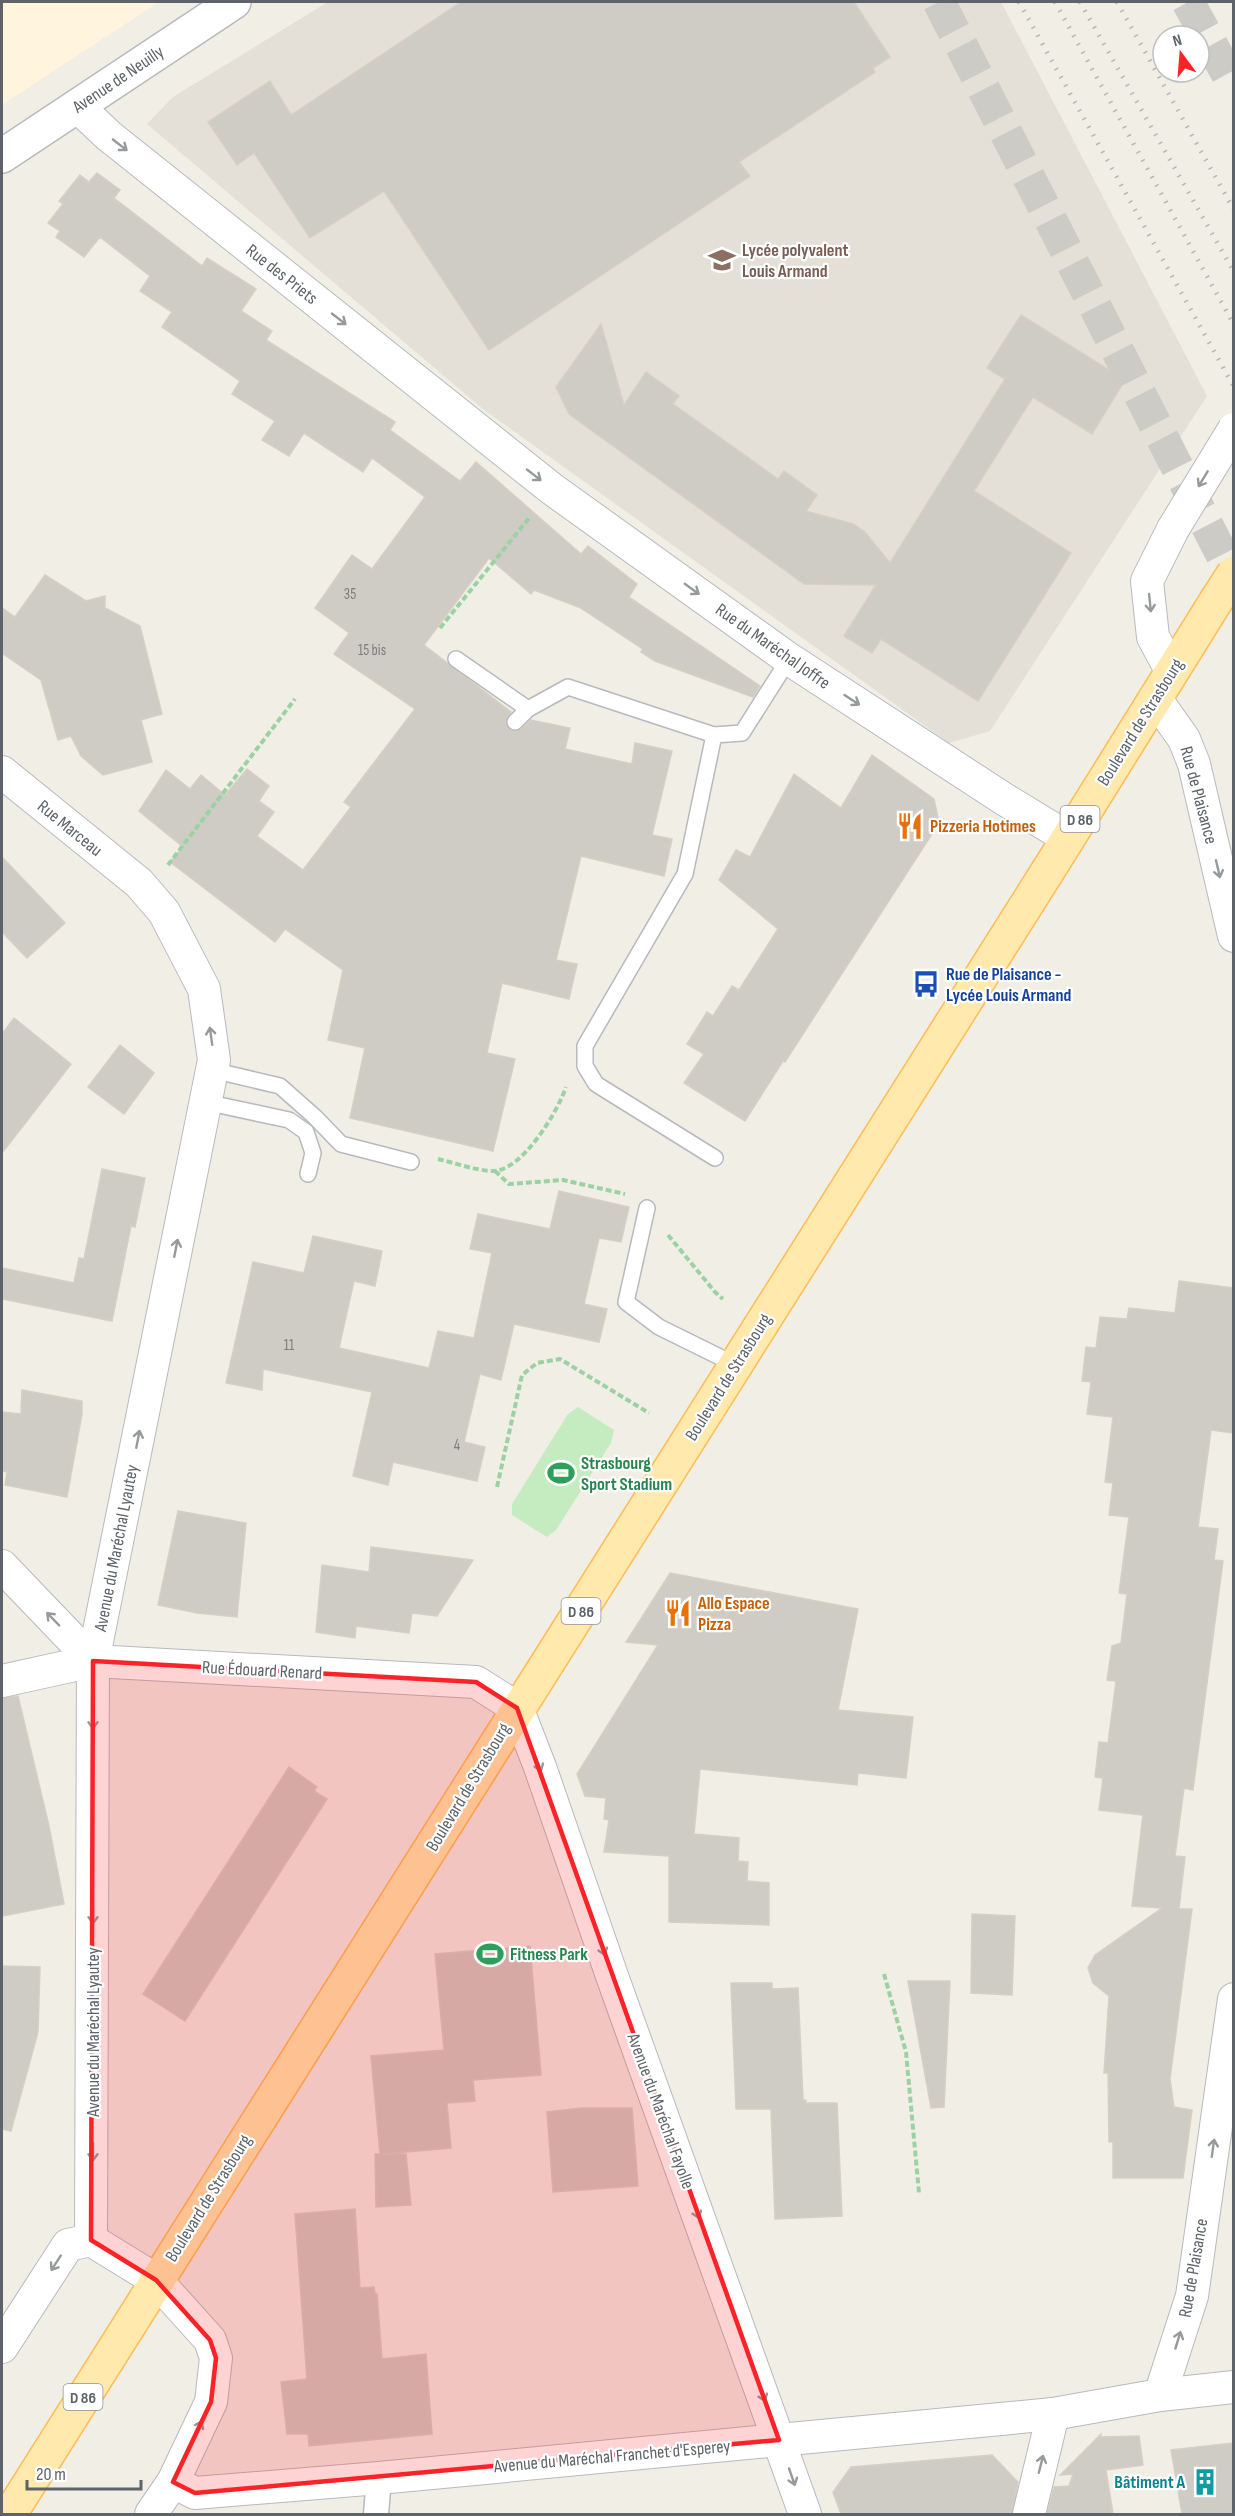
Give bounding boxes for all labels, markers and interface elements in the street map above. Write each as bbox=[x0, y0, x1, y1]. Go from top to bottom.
north arrow bbox=[1151, 24, 1211, 84]
text: N bbox=[1171, 31, 1184, 51]
street label: Avenue de Neuilly bbox=[68, 41, 168, 118]
one-way arrow bbox=[112, 139, 128, 152]
street label: Rue des Priets bbox=[242, 240, 322, 309]
place label: Lycée polyvalent Louis Armand bbox=[742, 240, 849, 282]
school or university icon: Lycée polyvalent Louis Armand bbox=[707, 245, 737, 275]
one-way arrow bbox=[331, 313, 347, 326]
one-way arrow bbox=[526, 468, 542, 481]
one-way arrow bbox=[1197, 470, 1209, 487]
one-way arrow bbox=[684, 583, 700, 595]
house number: 35 bbox=[344, 585, 356, 604]
one-way arrow bbox=[1144, 592, 1155, 612]
street label: Rue du Maréchal Joffre bbox=[711, 599, 834, 694]
house number: 15 bis bbox=[358, 641, 386, 660]
street label: Boulevard de Strasbourg bbox=[1093, 655, 1188, 790]
one-way arrow bbox=[844, 694, 860, 706]
street label: Rue de Plaisance bbox=[1175, 744, 1222, 846]
street label: Rue Marceau bbox=[33, 796, 106, 861]
road number: D 86 bbox=[1060, 806, 1100, 832]
restaurant icon: Pizzeria Hotimes bbox=[895, 811, 925, 841]
place label: Pizzeria Hotimes bbox=[930, 816, 1036, 837]
one-way arrow bbox=[1213, 858, 1224, 878]
place label: Rue de Plaisance - Lycée Louis Armand bbox=[946, 964, 1071, 1006]
bus stop icon: Rue de Plaisance - Lycée Louis Armand bbox=[911, 969, 941, 999]
one-way arrow bbox=[205, 1026, 216, 1046]
one-way arrow bbox=[171, 1239, 182, 1258]
street label: Boulevard de Strasbourg bbox=[681, 1310, 776, 1445]
house number: 11 bbox=[284, 1336, 295, 1355]
one-way arrow bbox=[133, 1430, 144, 1449]
house number: 4 bbox=[454, 1436, 460, 1455]
place label: Strasbourg Sport Stadium bbox=[581, 1453, 672, 1495]
sports icon: Strasbourg Sport Stadium bbox=[546, 1458, 576, 1488]
street label: Avenue du Maréchal Lyautey bbox=[90, 1463, 143, 1634]
place label: Allo Espace Pizza bbox=[697, 1593, 770, 1635]
road number: D 86 bbox=[562, 1598, 600, 1624]
restaurant icon: Allo Espace Pizza bbox=[663, 1598, 693, 1628]
one-way arrow bbox=[46, 1612, 60, 1627]
street label: Rue Édouard Renard bbox=[201, 1657, 323, 1684]
one-way arrow bbox=[87, 1709, 99, 1729]
street label: Boulevard de Strasbourg bbox=[422, 1719, 515, 1855]
one-way arrow bbox=[533, 1753, 544, 1772]
one-way arrow bbox=[87, 1904, 99, 1924]
one-way arrow bbox=[597, 1937, 608, 1956]
sports icon: Fitness Park bbox=[475, 1939, 505, 1969]
place label: Fitness Park bbox=[510, 1944, 588, 1965]
street label: Avenue du Maréchal Lyautey bbox=[83, 1947, 104, 2118]
street label: Avenue du Maréchal Fayolle bbox=[622, 2030, 698, 2192]
street label: Boulevard de Strasbourg bbox=[161, 2131, 256, 2266]
one-way arrow bbox=[1207, 2139, 1218, 2159]
one-way arrow bbox=[87, 2141, 99, 2161]
one-way arrow bbox=[691, 2200, 702, 2218]
street label: Rue de Plaisance bbox=[1174, 2217, 1213, 2319]
one-way arrow bbox=[50, 2255, 63, 2272]
one-way arrow bbox=[1173, 2331, 1184, 2350]
one-way arrow bbox=[757, 2383, 768, 2402]
road number: D 86 bbox=[64, 2384, 103, 2410]
one-way arrow bbox=[193, 2420, 205, 2438]
street label: Avenue du Maréchal Franchet d'Esperey bbox=[492, 2436, 731, 2477]
scale bar bbox=[27, 2453, 141, 2491]
one-way arrow bbox=[1036, 2455, 1047, 2474]
text: 20 m bbox=[36, 2464, 66, 2485]
building icon: Bâtiment A bbox=[1190, 2467, 1220, 2497]
one-way arrow bbox=[788, 2468, 799, 2486]
place label: Bâtiment A bbox=[1114, 2472, 1185, 2493]

